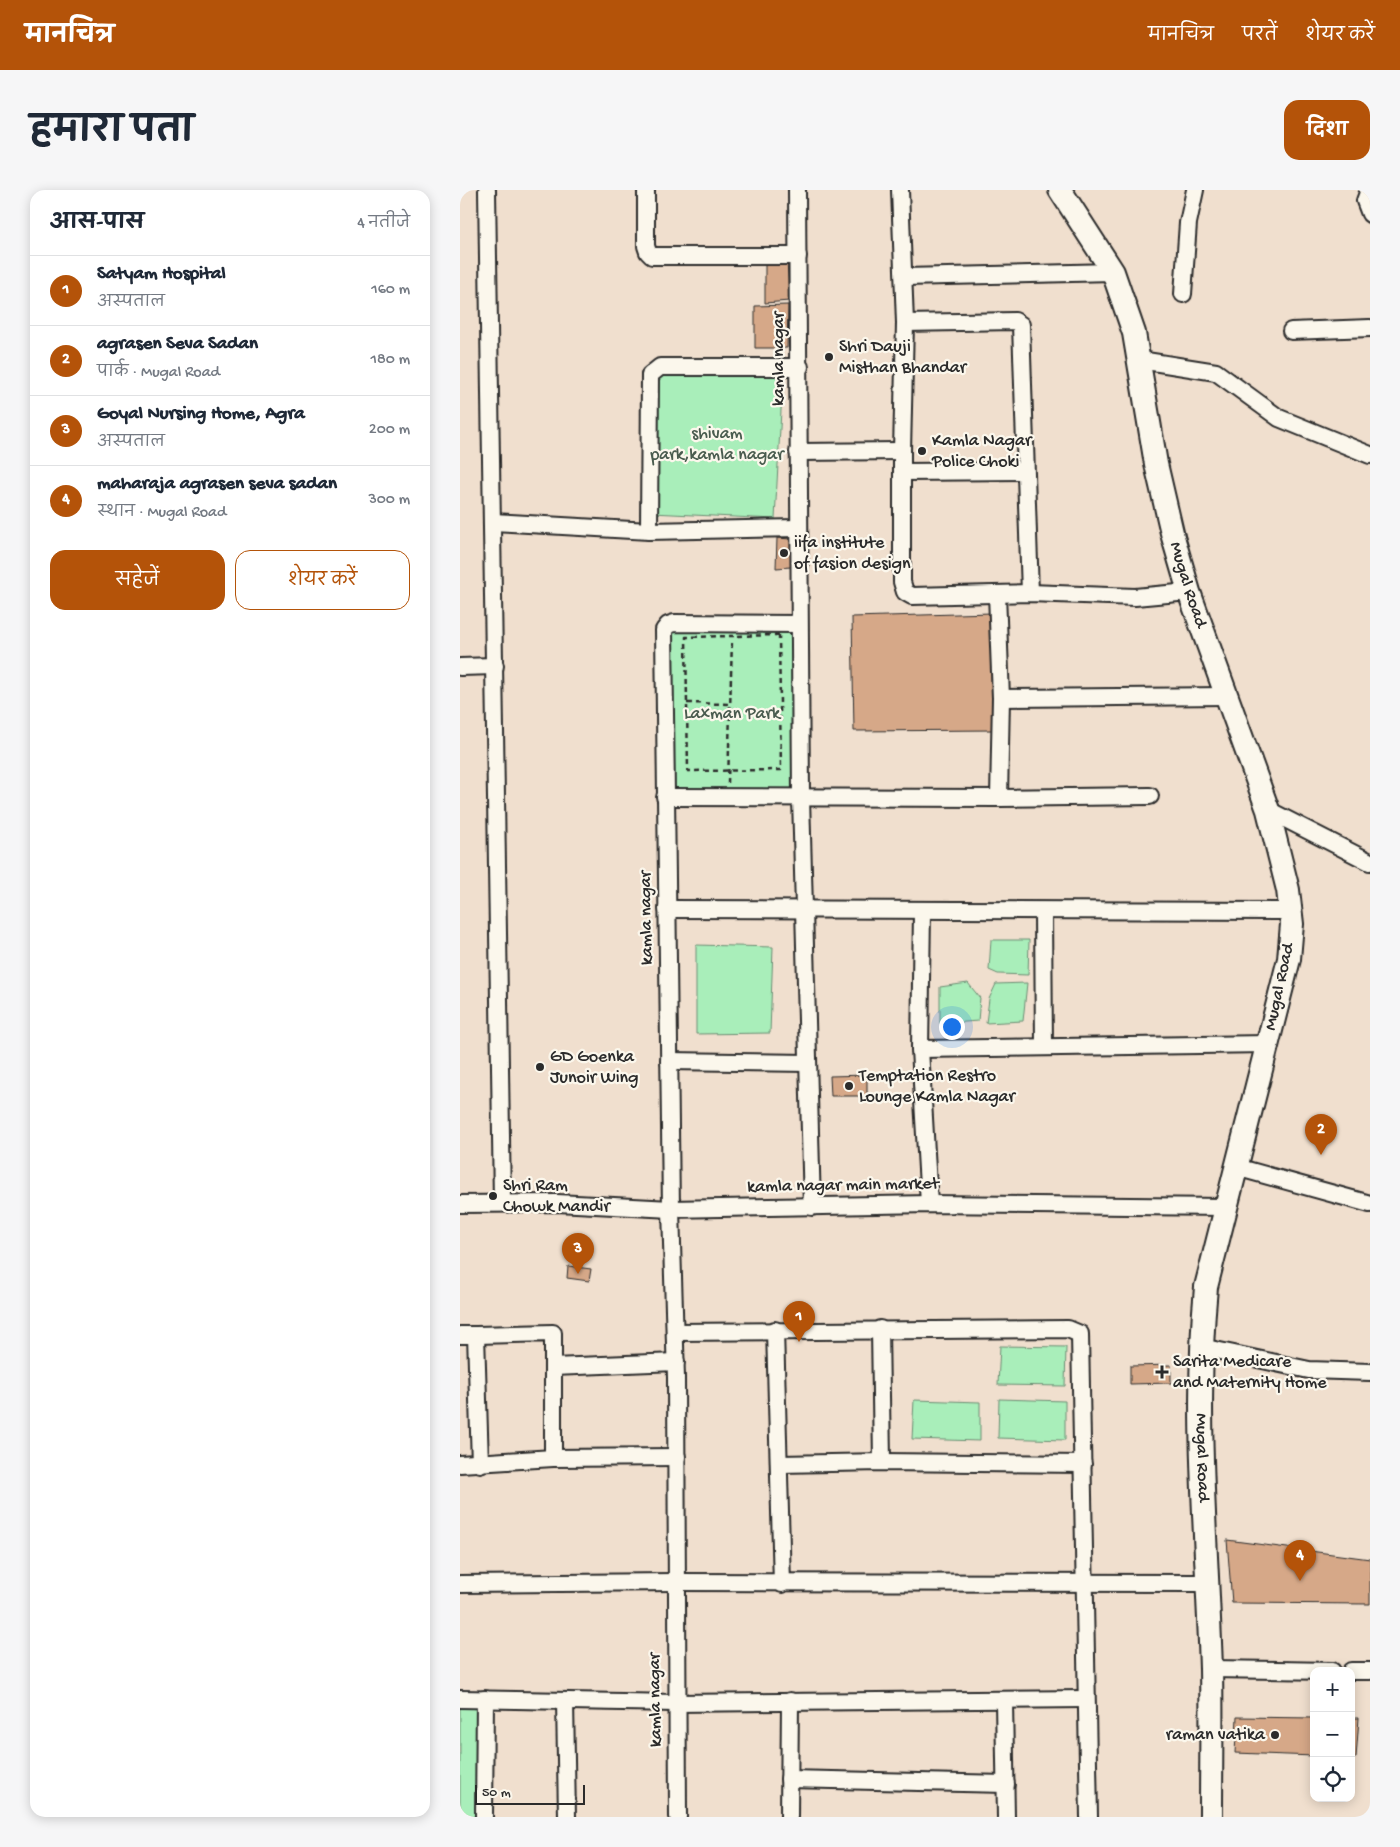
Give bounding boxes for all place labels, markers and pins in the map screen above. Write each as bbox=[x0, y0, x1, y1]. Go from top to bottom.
place label: Shri Dauji Misthan Bhandar bbox=[839, 337, 968, 379]
marker: Shri Dauji Misthan Bhandar bbox=[823, 351, 835, 363]
place label: Kamla Nagar Police Choki bbox=[931, 431, 1033, 473]
marker: Kamla Nagar Police Choki bbox=[916, 445, 928, 457]
place label: iifa institute of fasion design bbox=[794, 533, 911, 575]
marker: iifa institute of fasion design bbox=[778, 547, 790, 559]
place label: GD Goenka Junoir Wing bbox=[550, 1047, 638, 1089]
marker: GD Goenka Junoir Wing bbox=[534, 1061, 546, 1073]
place label: Temptation Restro Lounge Kamla Nagar bbox=[858, 1066, 1017, 1108]
marker: Temptation Restro Lounge Kamla Nagar bbox=[843, 1080, 855, 1092]
pin: 2 bbox=[1305, 1114, 1337, 1155]
place label: Shri Ram Chowk Mandir bbox=[503, 1176, 611, 1218]
marker: Shri Ram Chowk Mandir bbox=[487, 1190, 499, 1202]
pin: 3 bbox=[562, 1233, 594, 1274]
pin: 1 bbox=[783, 1301, 815, 1342]
place label: Sarita Medicare and Maternity Home bbox=[1173, 1352, 1327, 1394]
marker: Sarita Medicare and Maternity Home bbox=[1155, 1365, 1169, 1379]
pin: 4 bbox=[1284, 1540, 1316, 1581]
place label: raman vatika bbox=[1166, 1725, 1266, 1746]
marker: raman vatika bbox=[1269, 1729, 1281, 1741]

